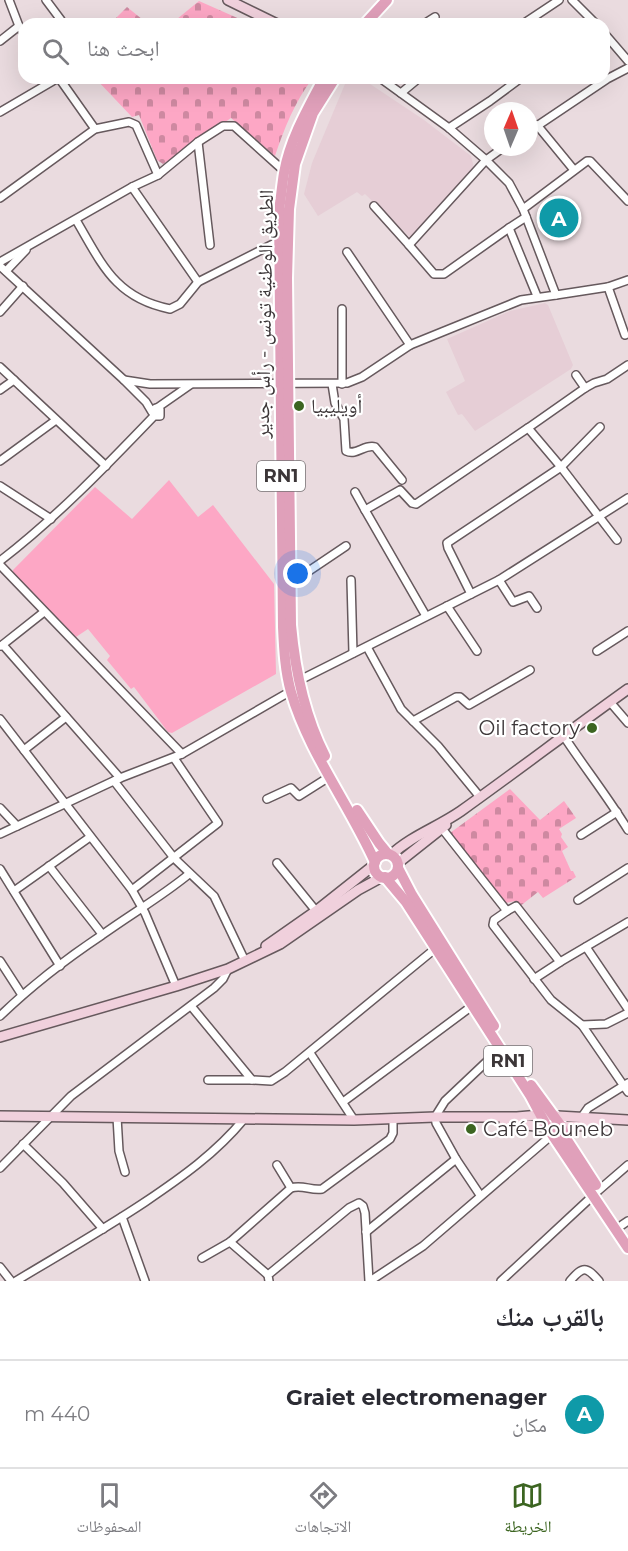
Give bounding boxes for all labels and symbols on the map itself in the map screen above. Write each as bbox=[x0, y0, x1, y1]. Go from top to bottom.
north arrow bbox=[484, 102, 538, 156]
street label: الطريق الوطنية تونس - رأس جدير bbox=[250, 189, 278, 440]
pin: A bbox=[540, 196, 578, 240]
place label: أويليبيا bbox=[311, 394, 362, 418]
marker: أويليبيا bbox=[292, 399, 306, 413]
road number: RN1 bbox=[257, 461, 305, 491]
your location bbox=[283, 559, 312, 588]
place label: Oil factory bbox=[478, 716, 580, 740]
marker: Oil factory bbox=[585, 721, 599, 735]
road number: RN1 bbox=[484, 1046, 532, 1076]
place label: Café Bouneb bbox=[483, 1117, 613, 1141]
marker: Café Bouneb bbox=[464, 1122, 478, 1136]

